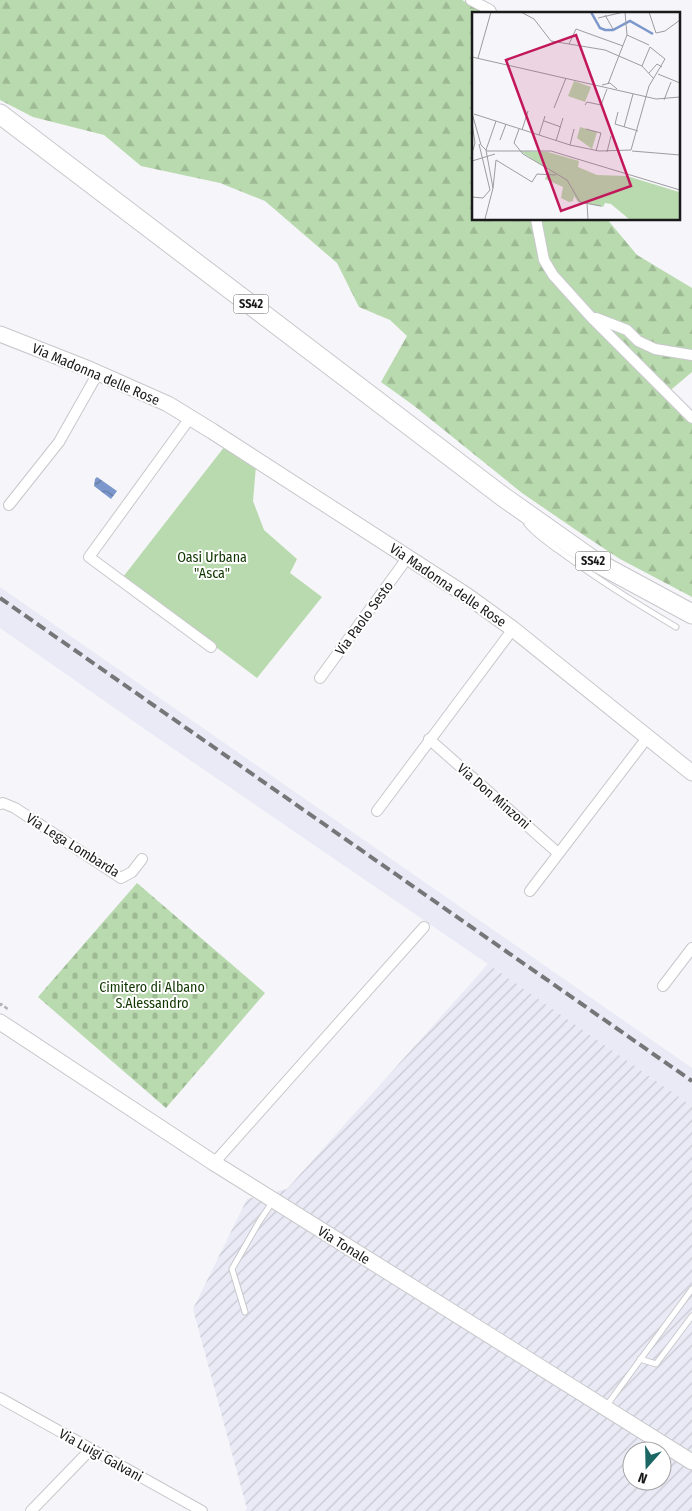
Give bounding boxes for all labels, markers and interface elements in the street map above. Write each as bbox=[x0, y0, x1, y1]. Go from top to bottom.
inset map bbox=[472, 12, 680, 220]
road number: SS42 bbox=[234, 294, 268, 314]
street label: Via Madonna delle Rose bbox=[29, 340, 162, 409]
street label: Via Madonna delle Rose bbox=[386, 540, 509, 631]
park label: Oasi Urbana "Asca" bbox=[177, 549, 247, 582]
road number: SS42 bbox=[576, 552, 610, 570]
street label: Via Paolo Sesto bbox=[332, 578, 397, 659]
street label: Via Don Minzoni bbox=[454, 760, 534, 833]
street label: Via Lega Lombarda bbox=[23, 810, 123, 881]
park label: Cimitero di Albano S.Alessandro bbox=[99, 979, 205, 1012]
street label: Via Tonale bbox=[314, 1223, 373, 1268]
street label: Via Luigi Galvani bbox=[56, 1425, 146, 1485]
north arrow bbox=[622, 1441, 672, 1491]
text: N bbox=[636, 1468, 650, 1487]

